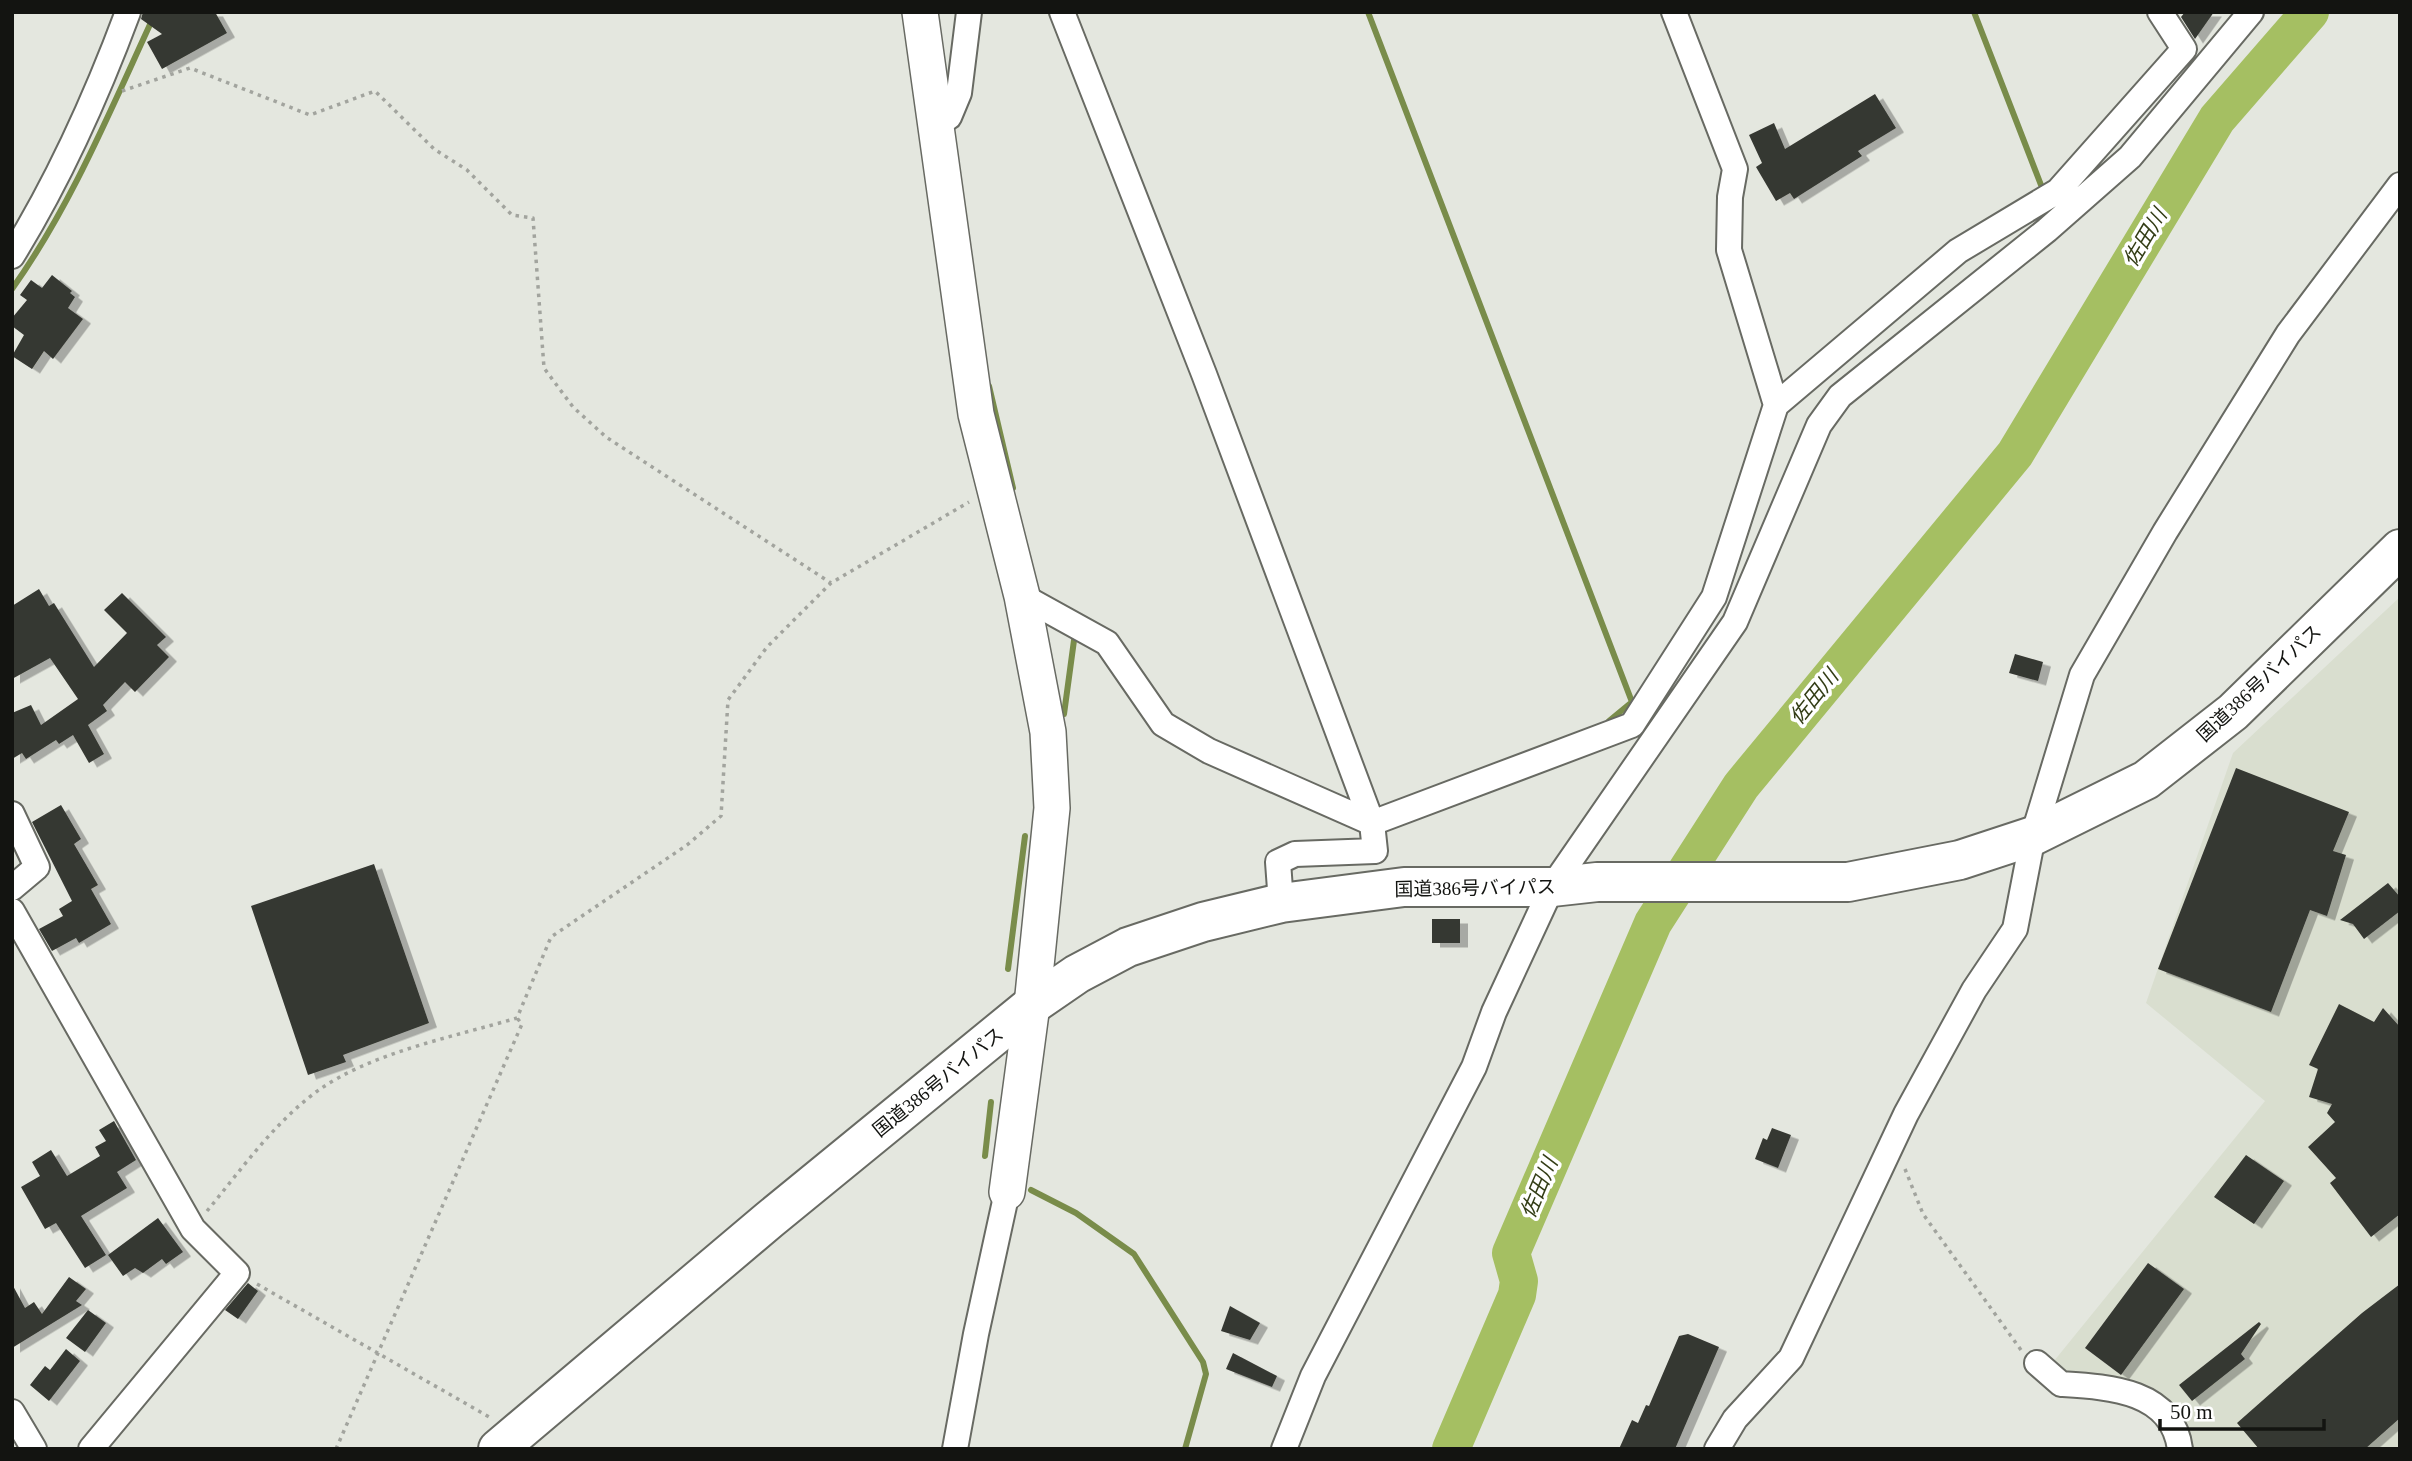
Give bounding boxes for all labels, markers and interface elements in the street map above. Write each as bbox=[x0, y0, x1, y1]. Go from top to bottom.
water label: 佐田川 bbox=[2118, 203, 2173, 271]
street label: 国道386号バイパス bbox=[2193, 620, 2325, 746]
water label: 佐田川 bbox=[1785, 663, 1844, 729]
street label: 国道386号バイパス bbox=[1394, 876, 1556, 900]
street label: 国道386号バイパス bbox=[869, 1023, 1007, 1141]
water label: 佐田川 bbox=[1516, 1152, 1563, 1222]
scale bar bbox=[2160, 1388, 2324, 1432]
text: 50 m bbox=[2170, 1400, 2213, 1424]

